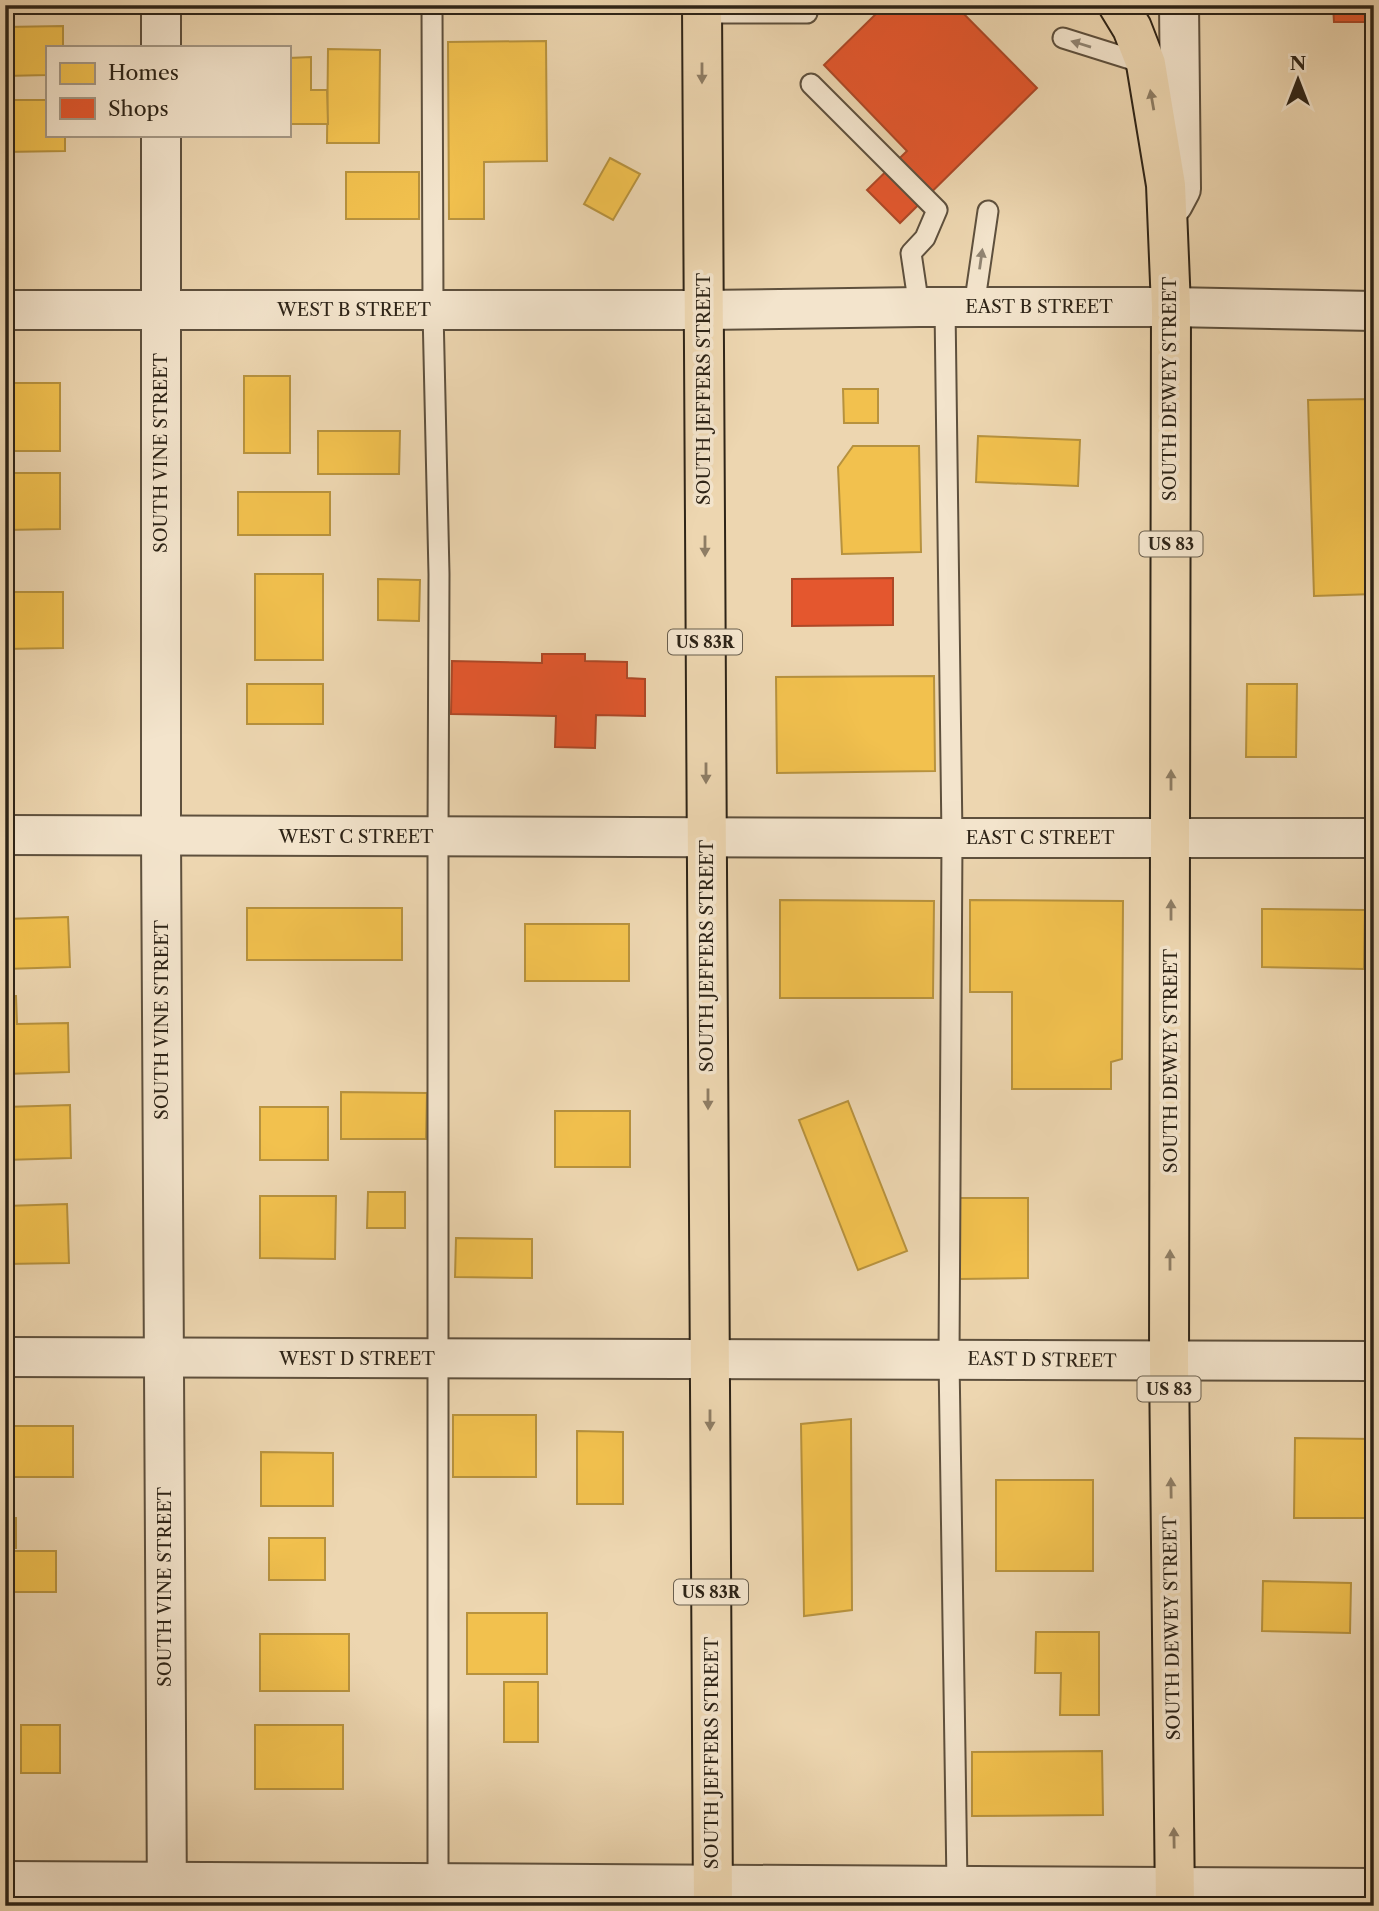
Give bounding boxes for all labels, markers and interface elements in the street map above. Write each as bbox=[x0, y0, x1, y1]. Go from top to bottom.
one-way arrow bbox=[1070, 38, 1091, 48]
legend bbox=[46, 46, 290, 136]
north arrow bbox=[1264, 46, 1334, 116]
text: N bbox=[1290, 52, 1306, 75]
text: Homes bbox=[108, 60, 179, 85]
one-way arrow bbox=[696, 63, 708, 85]
one-way arrow bbox=[1146, 89, 1157, 111]
text: Shops bbox=[108, 96, 169, 121]
one-way arrow bbox=[976, 248, 987, 270]
street label: SOUTH JEFFERS STREET bbox=[693, 272, 715, 505]
street label: SOUTH DEWEY STREET bbox=[1159, 276, 1181, 501]
street label: EAST B STREET bbox=[965, 296, 1113, 318]
street label: WEST B STREET bbox=[276, 299, 431, 321]
street label: SOUTH VINE STREET bbox=[150, 352, 172, 553]
road number: US 83 bbox=[1140, 531, 1202, 556]
one-way arrow bbox=[699, 535, 711, 557]
road number: US 83R bbox=[668, 629, 742, 654]
one-way arrow bbox=[700, 763, 712, 785]
one-way arrow bbox=[1165, 768, 1177, 790]
street label: WEST C STREET bbox=[277, 826, 434, 848]
street label: EAST C STREET bbox=[966, 827, 1115, 849]
street label: SOUTH JEFFERS STREET bbox=[696, 839, 718, 1072]
one-way arrow bbox=[1165, 899, 1177, 921]
street label: SOUTH VINE STREET bbox=[151, 919, 173, 1120]
street label: SOUTH DEWEY STREET bbox=[1160, 948, 1182, 1173]
one-way arrow bbox=[702, 1088, 714, 1110]
one-way arrow bbox=[1164, 1249, 1176, 1271]
street label: WEST D STREET bbox=[278, 1348, 435, 1370]
street label: EAST D STREET bbox=[967, 1348, 1117, 1372]
road number: US 83 bbox=[1138, 1376, 1200, 1401]
one-way arrow bbox=[704, 1410, 716, 1432]
one-way arrow bbox=[1165, 1476, 1176, 1498]
street label: SOUTH VINE STREET bbox=[154, 1486, 176, 1687]
street label: SOUTH DEWEY STREET bbox=[1159, 1515, 1185, 1741]
road number: US 83R bbox=[674, 1580, 748, 1604]
street label: SOUTH JEFFERS STREET bbox=[701, 1636, 723, 1869]
one-way arrow bbox=[1168, 1826, 1180, 1848]

